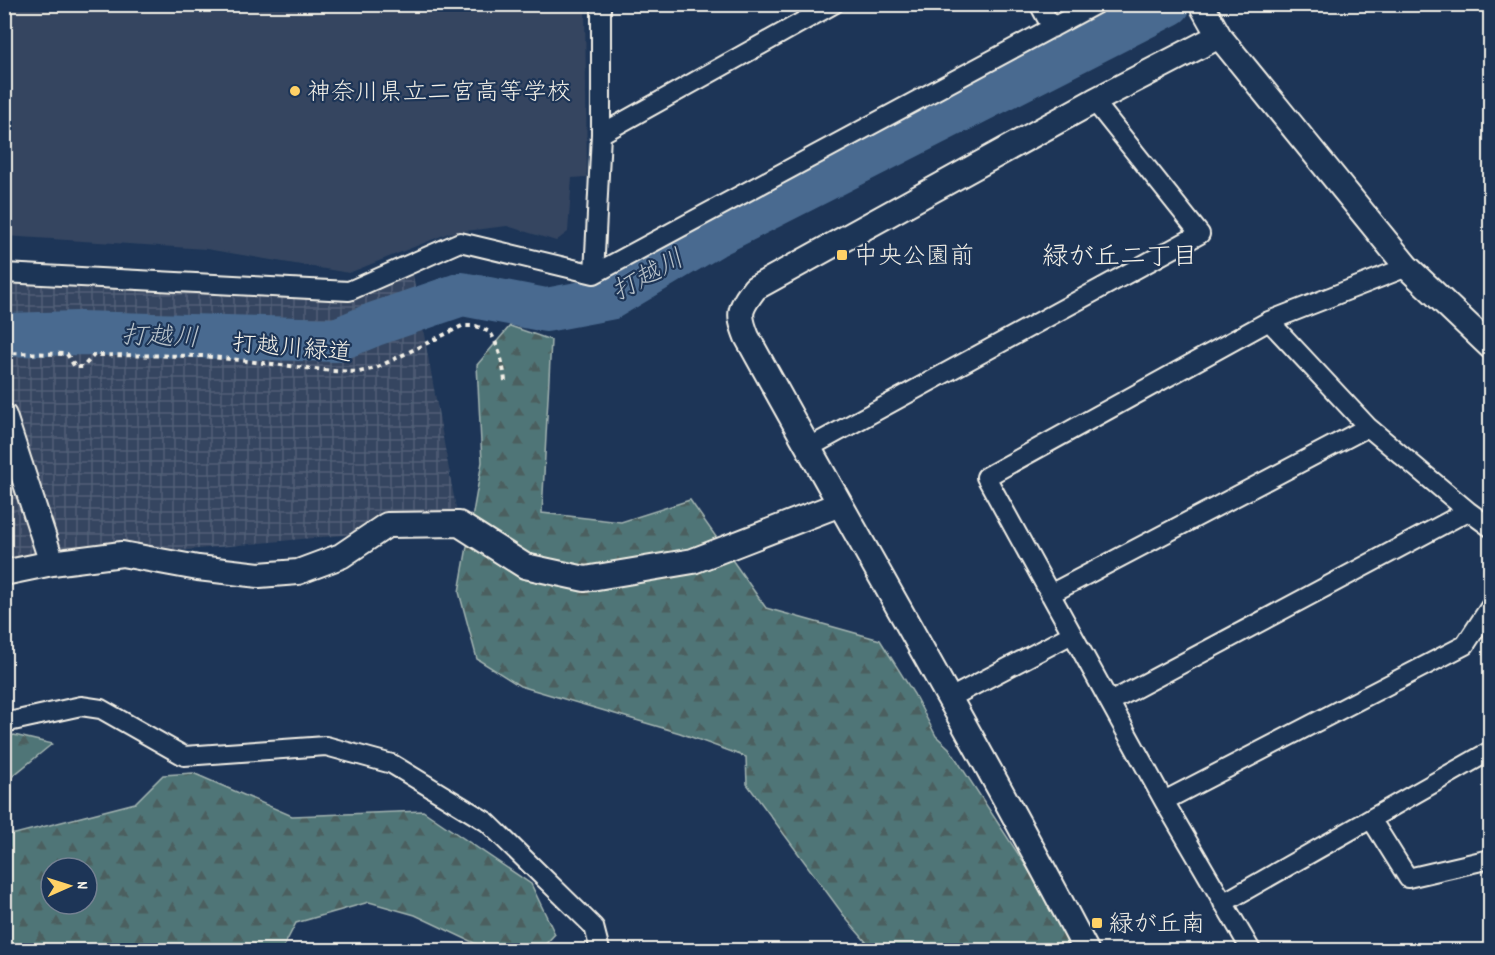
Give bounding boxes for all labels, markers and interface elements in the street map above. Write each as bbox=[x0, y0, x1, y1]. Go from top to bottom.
place label: 神奈川県立二宮高等学校 bbox=[307, 77, 571, 111]
marker: 神奈川県立二宮高等学校 bbox=[288, 84, 302, 98]
district label: 緑が丘二丁目 bbox=[1042, 240, 1198, 277]
place label: 中央公園前 bbox=[854, 241, 974, 275]
water label: 打越川 bbox=[606, 242, 692, 312]
marker: 中央公園前 bbox=[835, 248, 849, 262]
water label: 打越川 bbox=[120, 319, 200, 358]
street label: 打越川緑道 bbox=[230, 328, 353, 372]
north arrow bbox=[39, 856, 99, 916]
text: N bbox=[70, 881, 93, 890]
place label: 緑が丘南 bbox=[1109, 909, 1205, 943]
marker: 緑が丘南 bbox=[1090, 916, 1104, 930]

